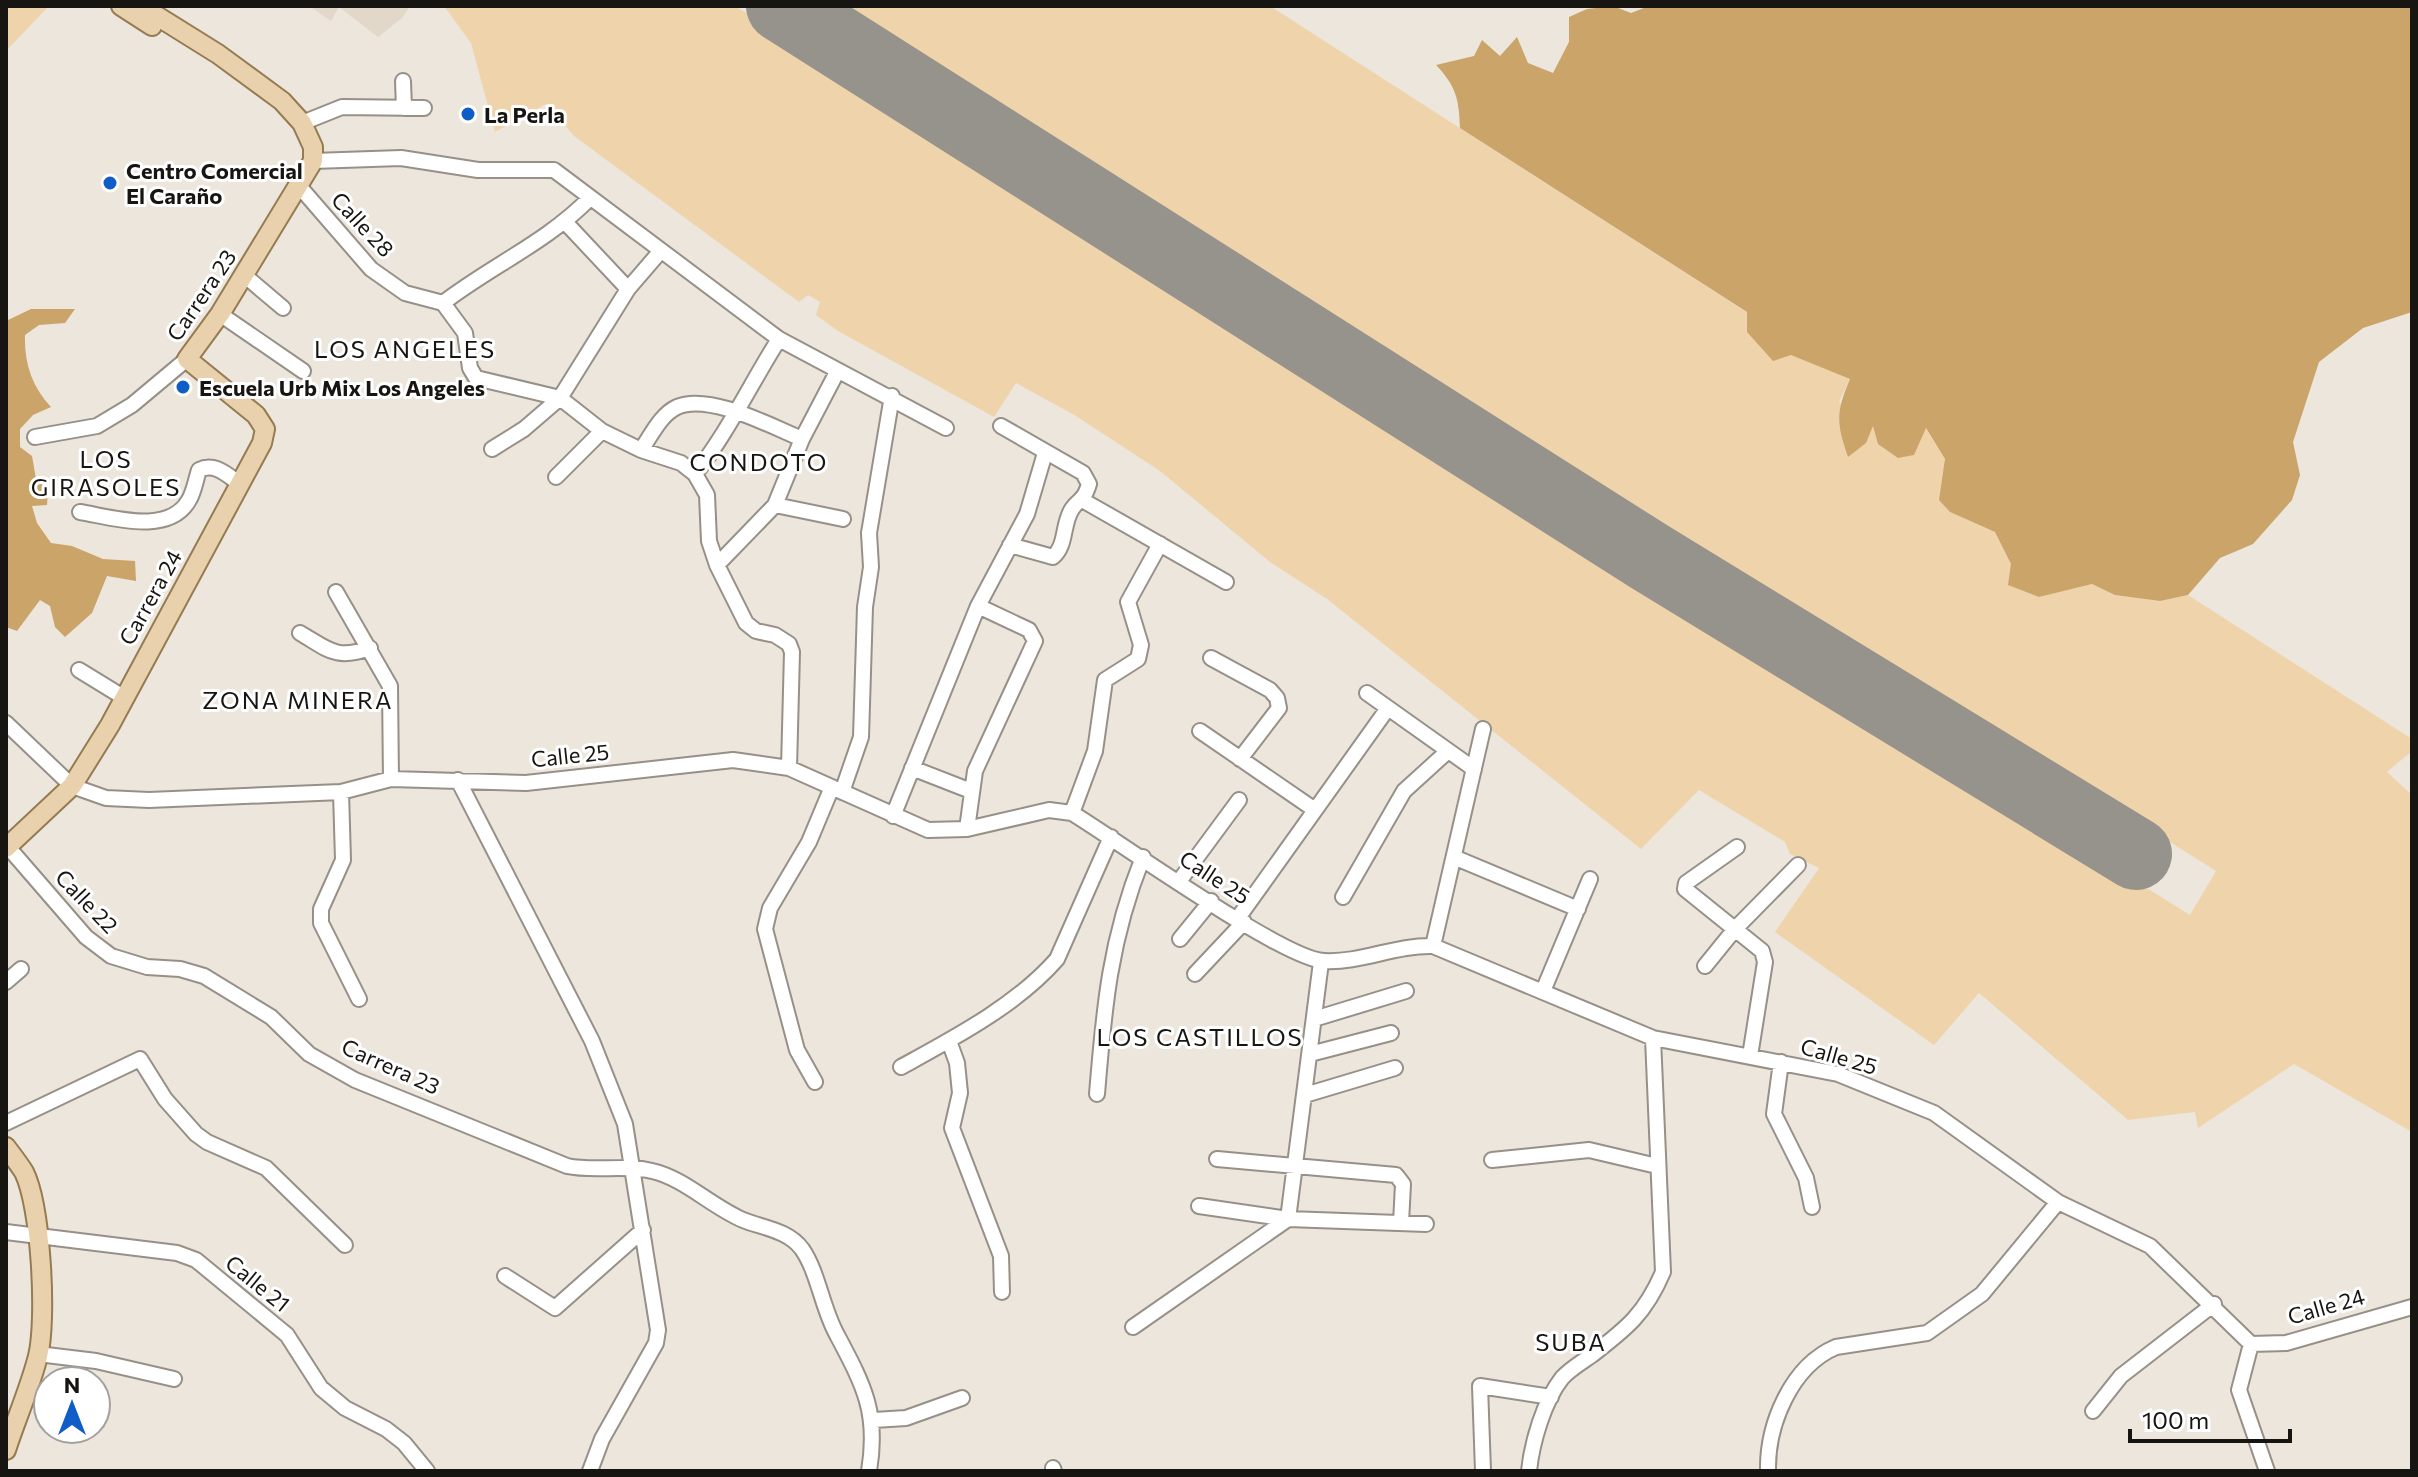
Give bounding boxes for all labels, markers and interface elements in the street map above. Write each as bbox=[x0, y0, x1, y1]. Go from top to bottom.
place label: La Perla bbox=[484, 101, 565, 128]
marker: La Perla bbox=[459, 105, 477, 123]
place label: Centro Comercial El Caraño bbox=[126, 157, 303, 209]
marker: Centro Comercial El Caraño bbox=[101, 174, 119, 192]
street label: Calle 28 bbox=[326, 186, 400, 262]
street label: Carrera 23 bbox=[161, 244, 241, 346]
district label: LOS ANGELES bbox=[314, 334, 496, 363]
place label: Escuela Urb Mix Los Angeles bbox=[199, 374, 485, 401]
marker: Escuela Urb Mix Los Angeles bbox=[174, 378, 192, 396]
district label: LOS GIRASOLES bbox=[31, 444, 181, 501]
district label: CONDOTO bbox=[690, 447, 828, 476]
street label: Carrera 24 bbox=[113, 545, 187, 649]
district label: ZONA MINERA bbox=[202, 685, 394, 714]
street label: Calle 25 bbox=[530, 737, 610, 773]
street label: Calle 25 bbox=[1175, 844, 1255, 910]
street label: Calle 22 bbox=[50, 864, 124, 938]
district label: LOS CASTILLOS bbox=[1096, 1022, 1304, 1051]
street label: Carrera 23 bbox=[338, 1032, 444, 1100]
street label: Calle 25 bbox=[1798, 1032, 1880, 1080]
street label: Calle 21 bbox=[220, 1249, 296, 1317]
street label: Calle 24 bbox=[2285, 1282, 2367, 1330]
district label: SUBA bbox=[1535, 1327, 1607, 1356]
north arrow bbox=[32, 1365, 112, 1445]
text: N bbox=[64, 1371, 80, 1398]
scale bar bbox=[2130, 1393, 2290, 1443]
text: 100 m bbox=[2142, 1405, 2209, 1434]

